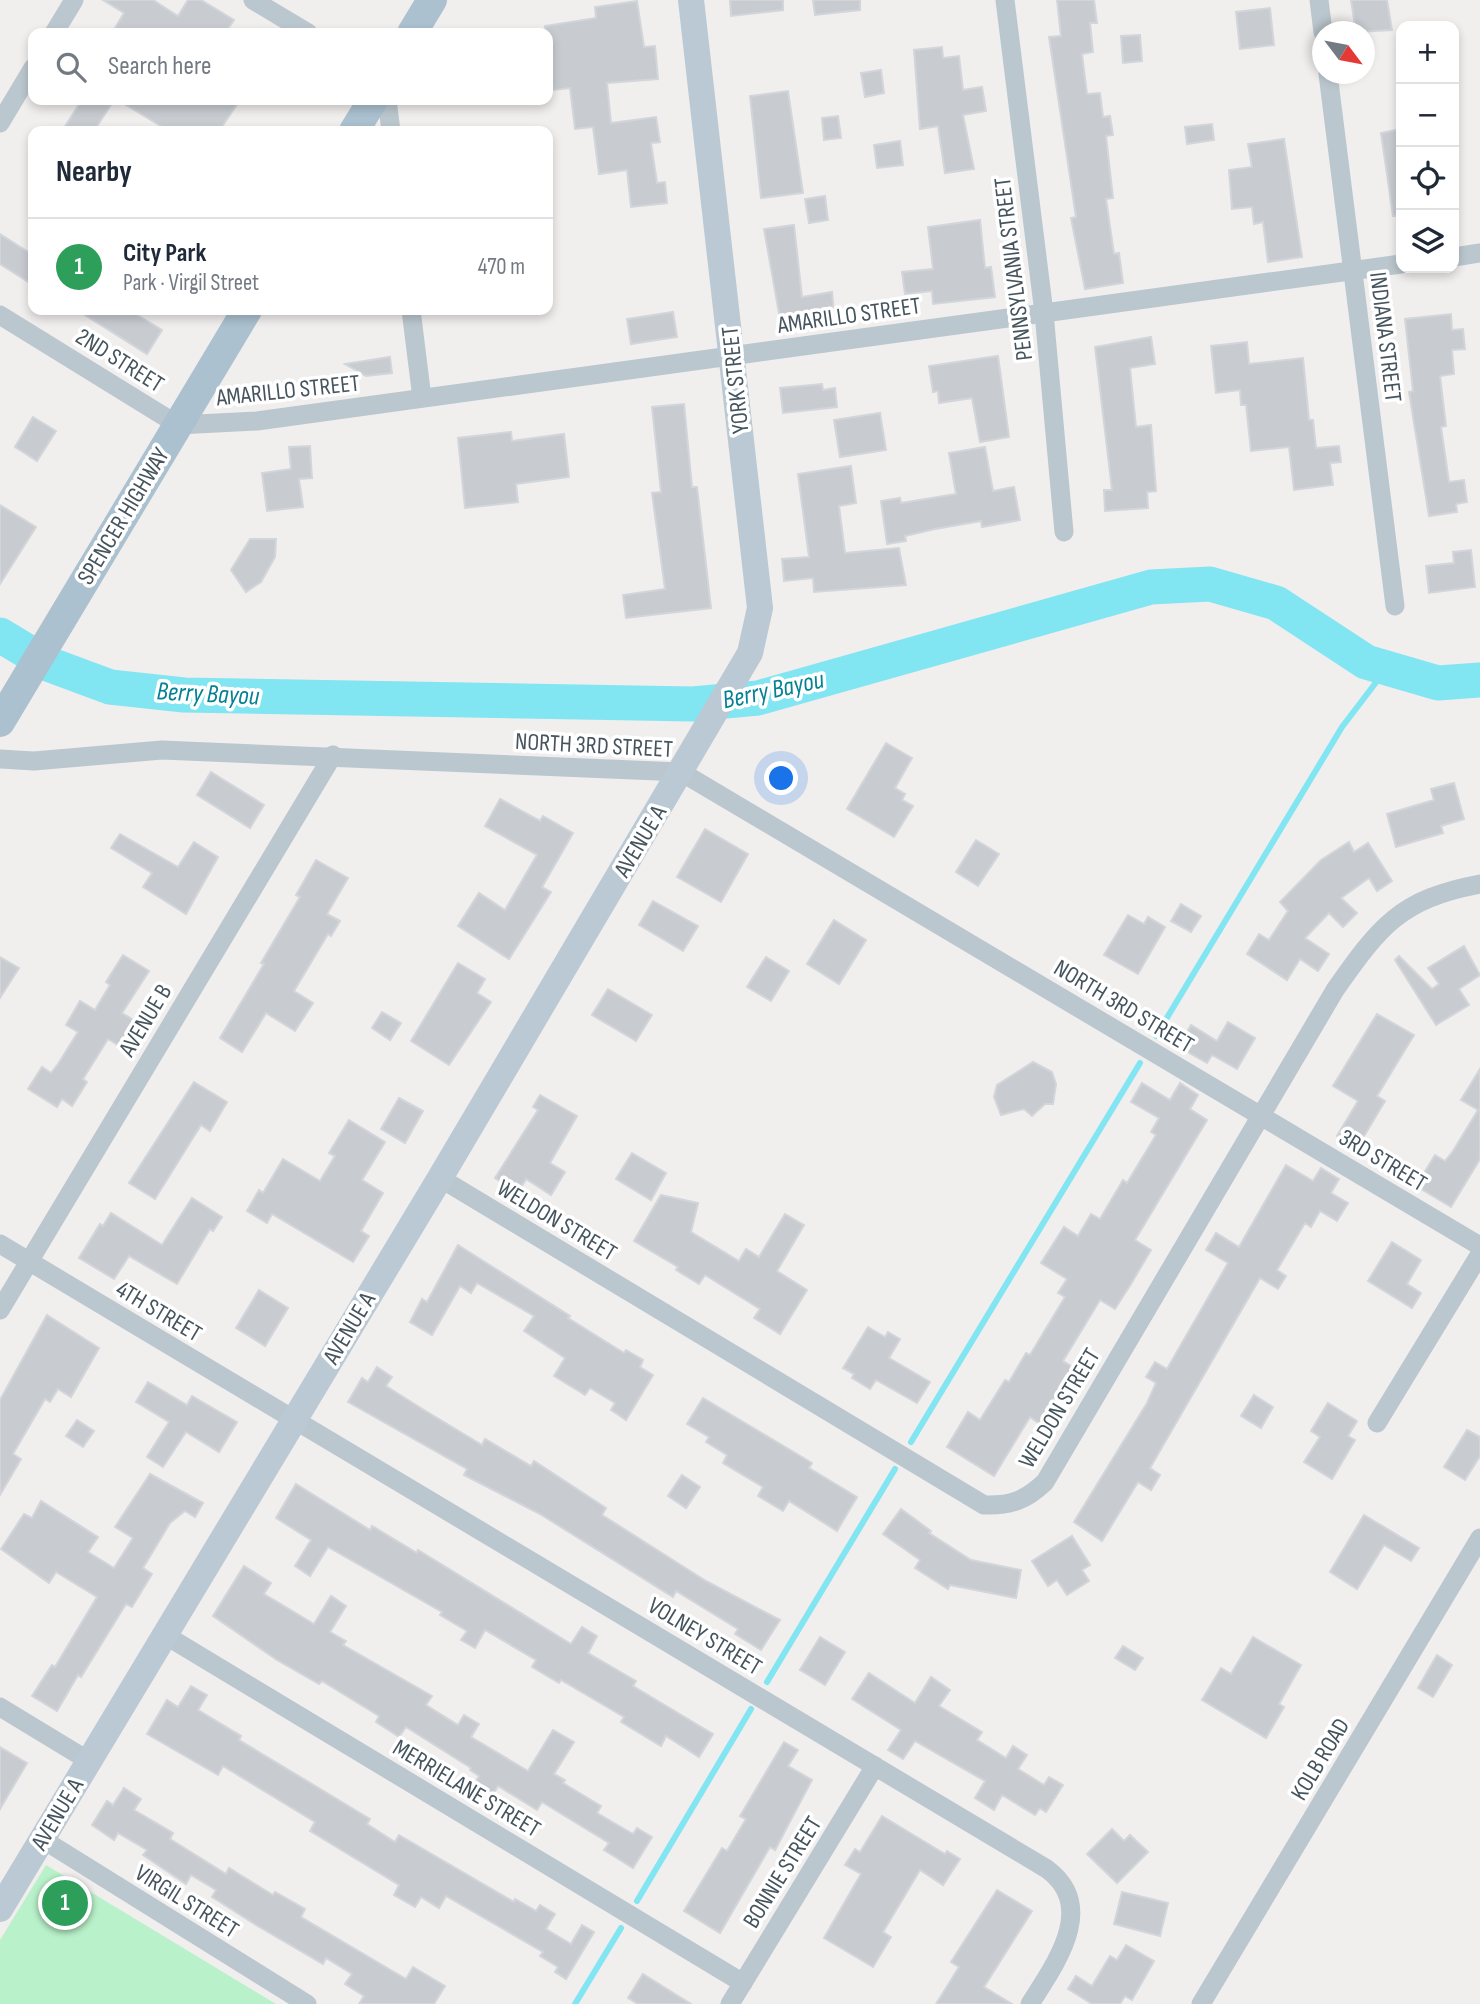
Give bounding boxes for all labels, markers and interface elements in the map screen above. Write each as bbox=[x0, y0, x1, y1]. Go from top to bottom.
north arrow bbox=[1312, 21, 1375, 84]
map controls bbox=[1396, 21, 1459, 273]
button: + bbox=[1396, 21, 1459, 84]
search box bbox=[28, 28, 553, 105]
icon: search bbox=[52, 48, 90, 86]
text: Search here bbox=[108, 51, 211, 82]
button: − bbox=[1396, 84, 1459, 147]
button: locate bbox=[1396, 147, 1459, 210]
text: Nearby bbox=[56, 154, 132, 190]
street label: PENNSYLVANIA STREET bbox=[988, 175, 1039, 362]
button: layers bbox=[1396, 210, 1459, 273]
text: City Park bbox=[123, 238, 206, 269]
text: 1 bbox=[74, 253, 84, 281]
text: 470 m bbox=[478, 253, 525, 281]
text: Park · Virgil Street bbox=[123, 269, 259, 297]
street label: INDIANA STREET bbox=[1363, 270, 1408, 404]
street label: AMARILLO STREET bbox=[775, 291, 923, 340]
street label: 2ND STREET bbox=[70, 322, 169, 399]
street label: YORK STREET bbox=[715, 325, 756, 435]
street label: AMARILLO STREET bbox=[214, 369, 362, 413]
street label: SPENCER HIGHWAY bbox=[71, 443, 176, 590]
water label: Berry Bayou bbox=[720, 665, 827, 716]
water label: Berry Bayou bbox=[156, 676, 260, 713]
street label: NORTH 3RD STREET bbox=[514, 727, 674, 764]
your location bbox=[764, 761, 798, 795]
street label: AVENUE A bbox=[607, 800, 673, 883]
street label: NORTH 3RD STREET bbox=[1049, 953, 1199, 1060]
street label: AVENUE B bbox=[112, 979, 178, 1062]
street label: 3RD STREET bbox=[1334, 1123, 1432, 1198]
street label: WELDON STREET bbox=[492, 1173, 622, 1268]
street label: 4TH STREET bbox=[111, 1275, 207, 1348]
street label: AVENUE A bbox=[316, 1287, 382, 1370]
street label: WELDON STREET bbox=[1012, 1343, 1107, 1473]
street label: VOLNEY STREET bbox=[643, 1591, 767, 1682]
street label: KOLB ROAD bbox=[1285, 1713, 1356, 1805]
street label: MERRIELANE STREET bbox=[388, 1733, 546, 1844]
street label: AVENUE A bbox=[24, 1773, 90, 1856]
street label: BONNIE STREET bbox=[737, 1811, 828, 1933]
street label: VIRGIL STREET bbox=[130, 1858, 244, 1945]
pin: 1 bbox=[42, 1877, 88, 1929]

